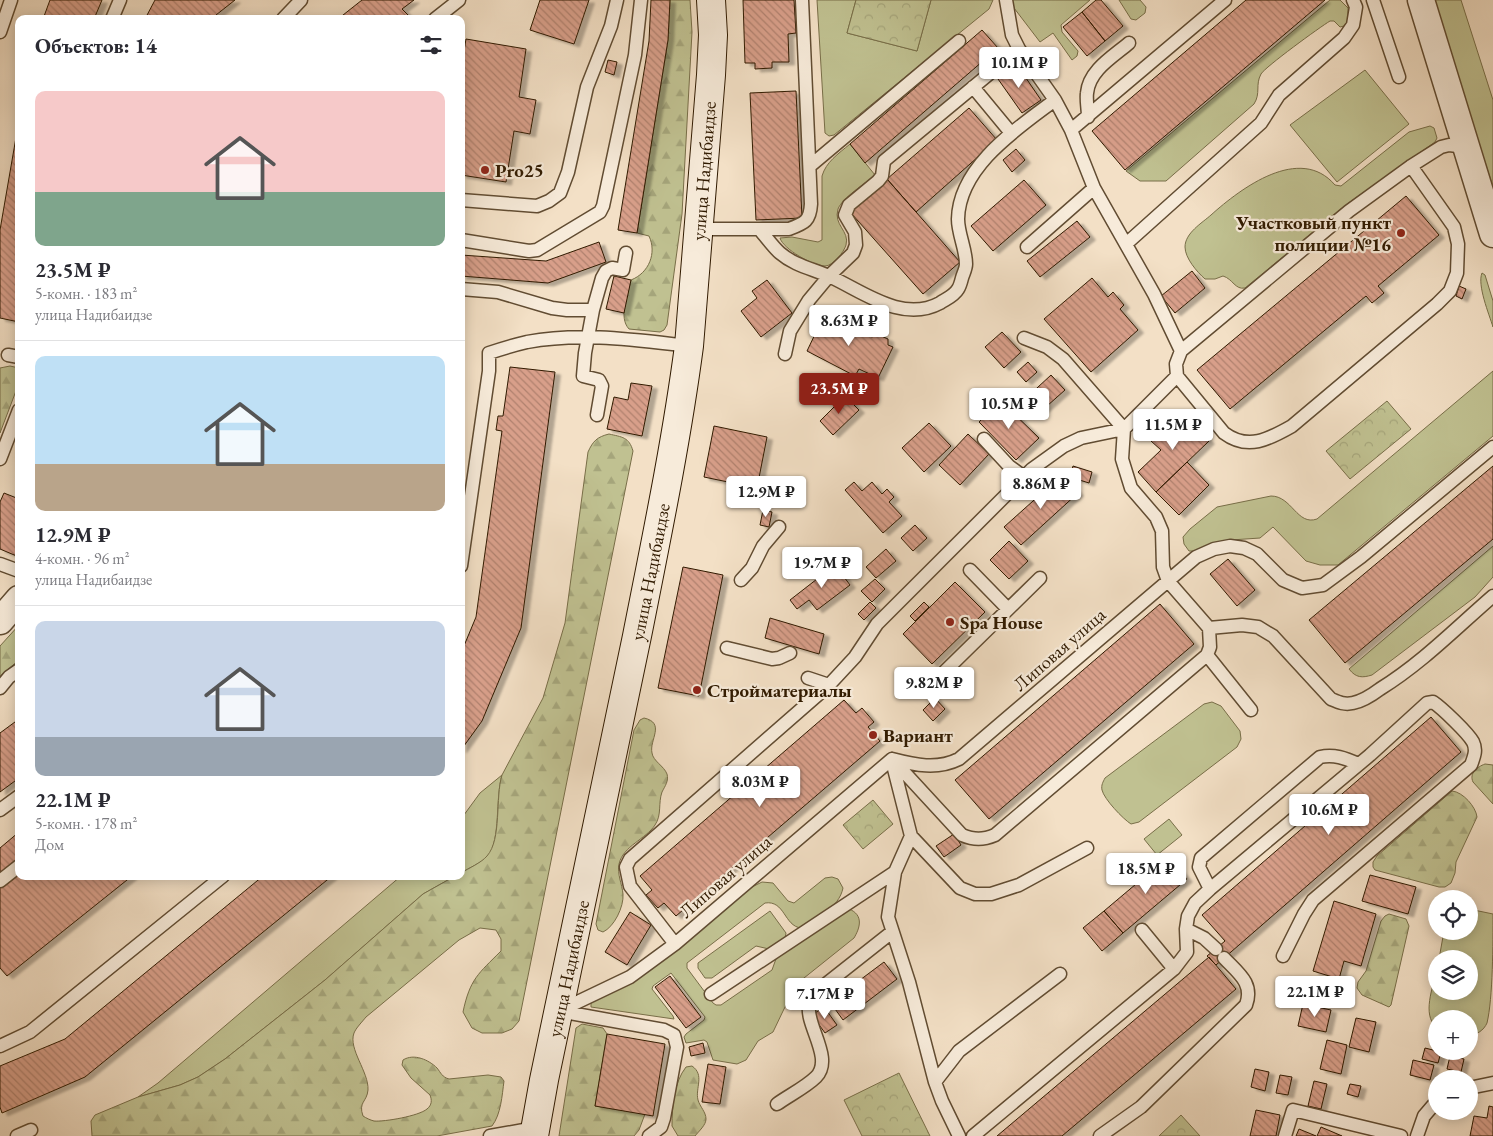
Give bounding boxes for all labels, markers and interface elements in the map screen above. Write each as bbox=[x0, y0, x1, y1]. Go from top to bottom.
icon: filters bbox=[417, 31, 445, 59]
text: Объектов: 14 bbox=[35, 32, 157, 59]
pin: 10.1M ₽ bbox=[973, 46, 1065, 89]
text: 10.1M ₽ bbox=[990, 52, 1048, 73]
street label: улица Надибаидзе bbox=[686, 100, 722, 241]
icon: home bbox=[195, 123, 285, 213]
place label: Pro25 bbox=[495, 158, 544, 183]
marker: Pro25 bbox=[479, 164, 491, 176]
place label: Участковый пункт полиции №16 bbox=[1235, 210, 1391, 257]
marker: Участковый пункт полиции №16 bbox=[1395, 227, 1407, 239]
text: 23.5M ₽ bbox=[35, 256, 111, 283]
text: 5-комн. · 183 m² bbox=[35, 283, 137, 304]
text: улица Надибаидзе bbox=[35, 304, 152, 325]
pin: 8.63M ₽ bbox=[803, 304, 895, 347]
text: 8.63M ₽ bbox=[820, 310, 878, 331]
pin: 23.5M ₽ bbox=[793, 372, 885, 415]
text: 23.5M ₽ bbox=[810, 378, 868, 399]
pin: 10.5M ₽ bbox=[963, 388, 1055, 430]
icon: home bbox=[195, 389, 285, 479]
text: 10.5M ₽ bbox=[980, 393, 1038, 414]
pin: 11.5M ₽ bbox=[1127, 408, 1219, 451]
text: 11.5M ₽ bbox=[1144, 414, 1202, 435]
pin: 8.86M ₽ bbox=[995, 468, 1087, 510]
text: 8.86M ₽ bbox=[1012, 473, 1070, 494]
pin: 12.9M ₽ bbox=[720, 476, 812, 518]
text: 12.9M ₽ bbox=[737, 481, 795, 502]
street label: улица Надибаидзе bbox=[624, 501, 676, 643]
text: 12.9M ₽ bbox=[35, 521, 111, 548]
pin: 19.7M ₽ bbox=[776, 546, 868, 589]
text: 4-комн. · 96 m² bbox=[35, 548, 130, 569]
text: 19.7M ₽ bbox=[793, 552, 851, 573]
text: улица Надибаидзе bbox=[35, 569, 152, 590]
street label: Липовая улица bbox=[1008, 602, 1111, 696]
place label: Spa House bbox=[960, 610, 1043, 635]
marker: Spa House bbox=[944, 616, 956, 628]
icon: home bbox=[195, 654, 285, 744]
pin: 9.82M ₽ bbox=[888, 666, 980, 709]
text: 9.82M ₽ bbox=[905, 672, 963, 693]
place label: Стройматериалы bbox=[707, 678, 852, 703]
marker: Стройматериалы bbox=[691, 684, 703, 696]
place label: Вариант bbox=[883, 723, 953, 748]
marker: Вариант bbox=[867, 729, 879, 741]
pin: 8.03M ₽ bbox=[714, 766, 806, 808]
text: 8.03M ₽ bbox=[731, 771, 789, 792]
text: 22.1M ₽ bbox=[35, 786, 111, 813]
pin: 10.6M ₽ bbox=[1283, 794, 1375, 836]
text: 10.6M ₽ bbox=[1300, 799, 1358, 820]
text: 5-комн. · 178 m² bbox=[35, 813, 137, 834]
street label: Липовая улица bbox=[674, 829, 777, 923]
text: Дом bbox=[35, 834, 64, 855]
pin: 18.5M ₽ bbox=[1100, 852, 1192, 895]
text: 18.5M ₽ bbox=[1117, 858, 1175, 879]
map controls bbox=[1428, 890, 1478, 1120]
button: locate bbox=[1428, 890, 1478, 940]
street label: улица Надибаидзе bbox=[542, 898, 595, 1039]
button: layers bbox=[1428, 950, 1478, 1000]
pin: 22.1M ₽ bbox=[1269, 976, 1361, 1018]
pin: 7.17M ₽ bbox=[779, 978, 871, 1020]
text: 22.1M ₽ bbox=[1286, 981, 1344, 1002]
text: 7.17M ₽ bbox=[796, 983, 854, 1004]
button: + bbox=[1428, 1010, 1478, 1060]
button: − bbox=[1428, 1070, 1478, 1120]

